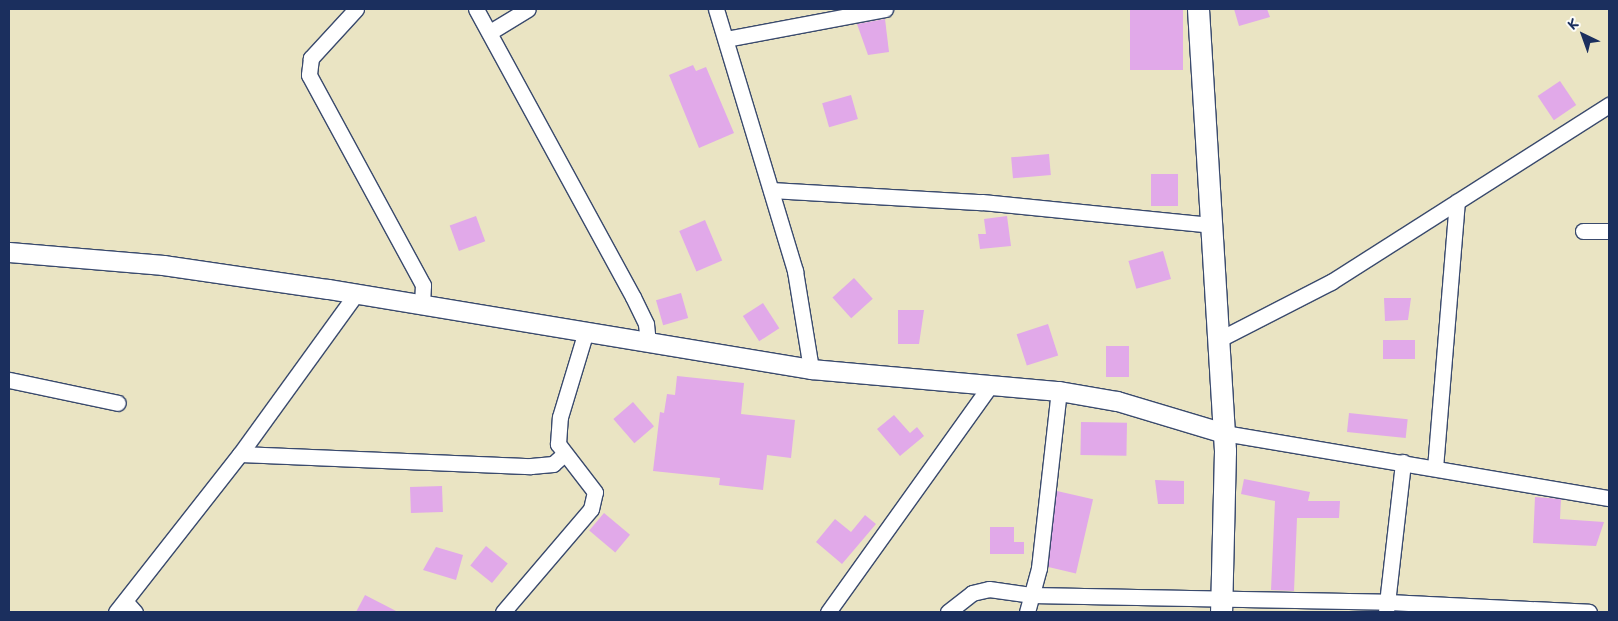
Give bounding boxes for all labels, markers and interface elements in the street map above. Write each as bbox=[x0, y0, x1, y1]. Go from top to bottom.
north arrow bbox=[1558, 10, 1608, 60]
text: K bbox=[1563, 13, 1582, 34]

